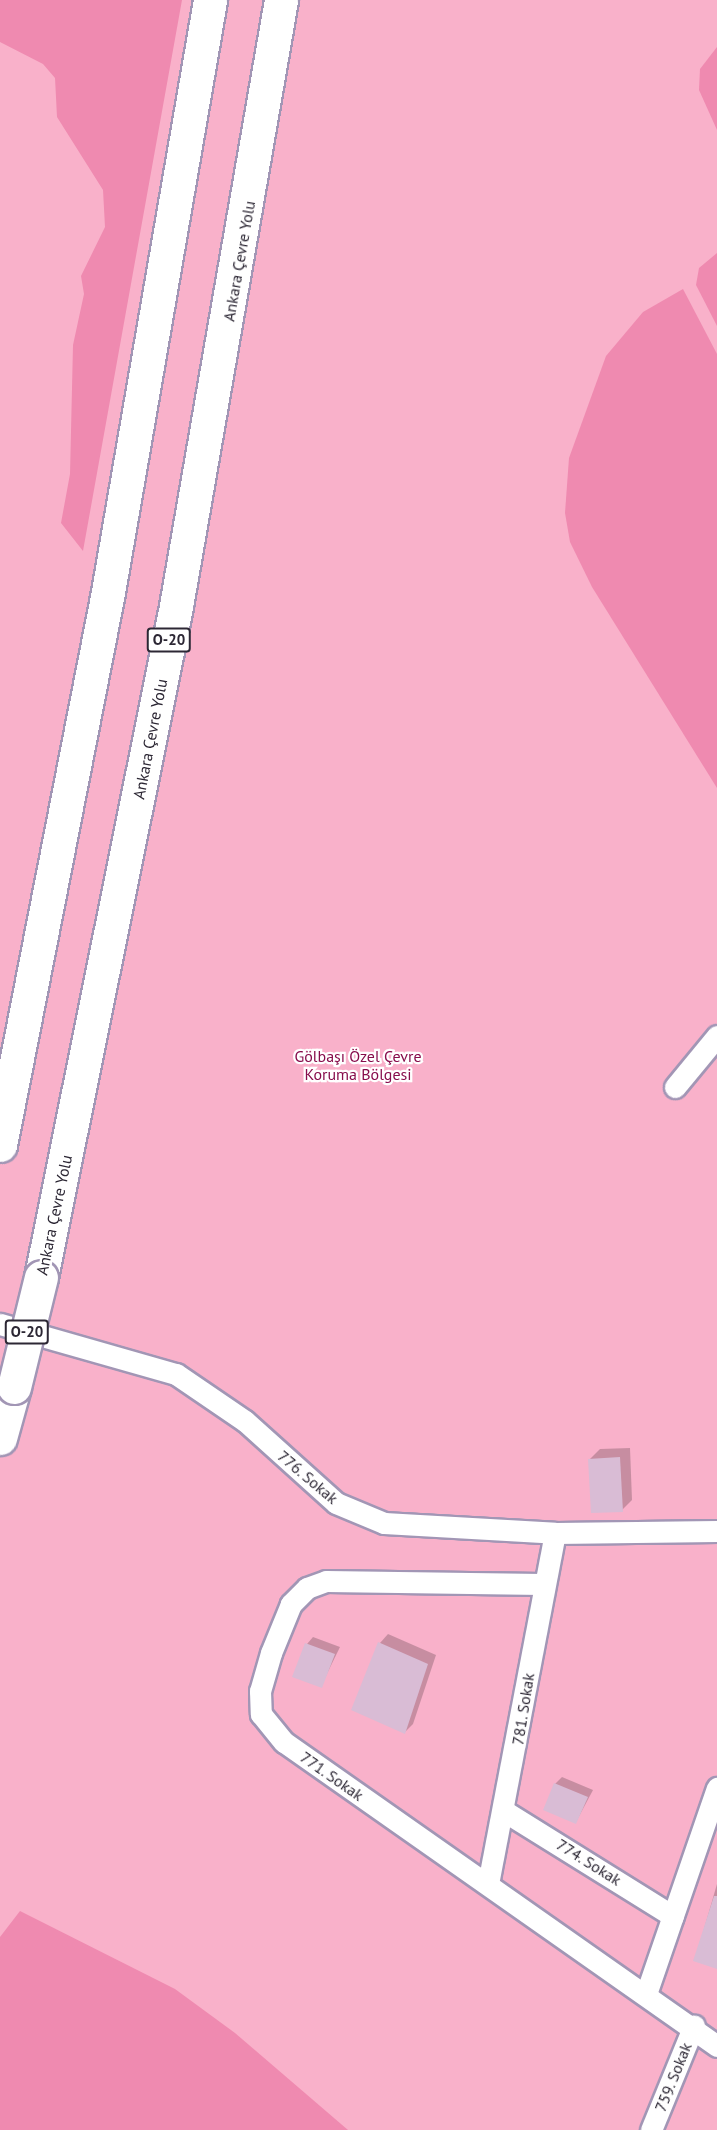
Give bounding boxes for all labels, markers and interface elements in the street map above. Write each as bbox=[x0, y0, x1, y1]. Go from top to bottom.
street label: Ankara Çevre Yolu bbox=[219, 199, 259, 323]
road number: O-20 bbox=[146, 628, 192, 652]
street label: Ankara Çevre Yolu bbox=[129, 677, 171, 801]
park label: Gölbaşı Özel Çevre Koruma Bölgesi bbox=[294, 1046, 422, 1084]
street label: Ankara Çevre Yolu bbox=[32, 1153, 76, 1277]
road number: O-20 bbox=[4, 1320, 50, 1344]
street label: 776. Sokak bbox=[273, 1446, 343, 1508]
street label: 781. Sokak bbox=[508, 1671, 538, 1747]
street label: 771. Sokak bbox=[296, 1747, 368, 1805]
street label: 774. Sokak bbox=[552, 1834, 626, 1890]
street label: 759. Sokak bbox=[650, 2039, 696, 2115]

